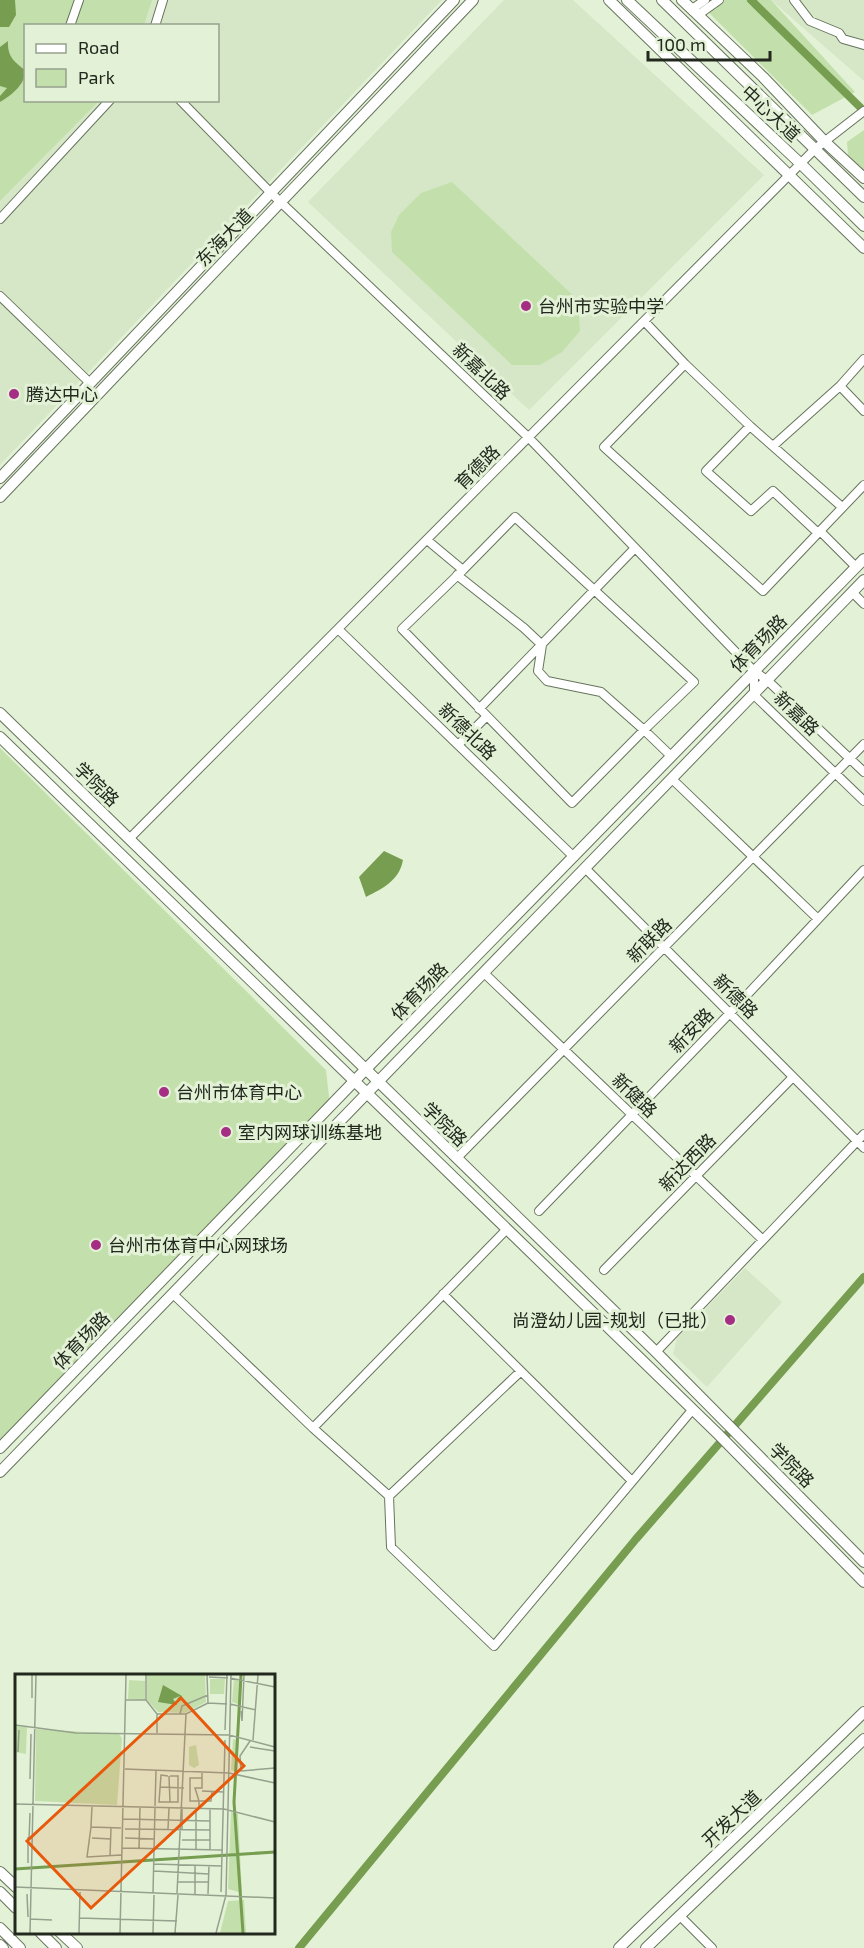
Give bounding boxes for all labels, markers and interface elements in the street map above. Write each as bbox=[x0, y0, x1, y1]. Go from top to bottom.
legend bbox=[24, 24, 219, 102]
scale bar bbox=[648, 24, 770, 62]
text: 100 m bbox=[657, 33, 706, 55]
text: Road bbox=[78, 36, 119, 58]
text: Park bbox=[78, 66, 115, 88]
street label: 中心大道 bbox=[737, 80, 805, 146]
street label: 东海大道 bbox=[191, 203, 257, 271]
place label: 台州市实验中学 bbox=[538, 295, 664, 317]
marker: 台州市实验中学 bbox=[519, 299, 533, 313]
street label: 新嘉北路 bbox=[448, 338, 516, 404]
place label: 腾达中心 bbox=[26, 383, 98, 405]
marker: 腾达中心 bbox=[7, 387, 21, 401]
street label: 育德路 bbox=[450, 440, 504, 494]
street label: 体育场路 bbox=[725, 609, 791, 677]
street label: 新嘉路 bbox=[770, 686, 824, 740]
street label: 新德北路 bbox=[434, 698, 502, 764]
street label: 学院路 bbox=[70, 757, 124, 811]
street label: 新联路 bbox=[622, 913, 676, 967]
street label: 体育场路 bbox=[386, 957, 452, 1025]
street label: 新德路 bbox=[709, 969, 763, 1023]
street label: 新安路 bbox=[664, 1003, 718, 1057]
street label: 新健路 bbox=[608, 1068, 662, 1122]
place label: 台州市体育中心 bbox=[176, 1081, 302, 1103]
marker: 台州市体育中心 bbox=[157, 1085, 171, 1099]
street label: 学院路 bbox=[418, 1097, 472, 1151]
place label: 室内网球训练基地 bbox=[238, 1121, 382, 1143]
marker: 室内网球训练基地 bbox=[219, 1125, 233, 1139]
street label: 新达西路 bbox=[654, 1128, 720, 1196]
place label: 台州市体育中心网球场 bbox=[108, 1234, 288, 1256]
marker: 台州市体育中心网球场 bbox=[89, 1238, 103, 1252]
street label: 体育场路 bbox=[48, 1306, 114, 1374]
place label: 尚澄幼儿园-规划（已批） bbox=[512, 1309, 718, 1331]
marker: 尚澄幼儿园-规划（已批） bbox=[723, 1313, 737, 1327]
street label: 学院路 bbox=[765, 1438, 819, 1492]
inset map bbox=[15, 1674, 274, 1933]
street label: 开发大道 bbox=[697, 1785, 765, 1851]

